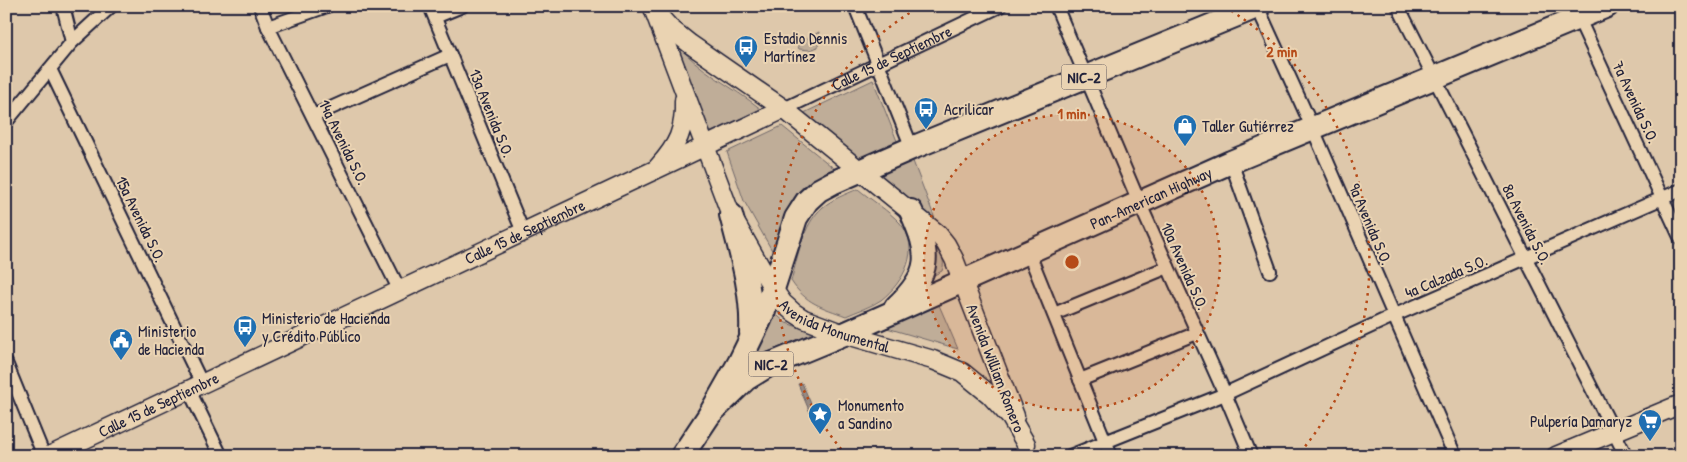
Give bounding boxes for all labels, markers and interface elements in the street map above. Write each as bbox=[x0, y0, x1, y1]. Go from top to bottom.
street label: Calle 15 de Septiembre bbox=[828, 19, 956, 96]
place label: Estadio Dennis Martínez bbox=[764, 27, 847, 67]
bus stop icon: Estadio Dennis Martínez bbox=[733, 34, 759, 68]
text: 2 min bbox=[1267, 41, 1298, 62]
street label: 7a Avenida S.O. bbox=[1607, 57, 1665, 147]
road number: NIC-2 bbox=[1062, 64, 1106, 90]
street label: 13a Avenida S.O. bbox=[464, 65, 520, 161]
street label: 14a Avenida S.O. bbox=[314, 96, 374, 188]
bus stop icon: Acrilicar bbox=[913, 96, 939, 130]
place label: Acrilicar bbox=[944, 98, 994, 120]
text: 1 min bbox=[1057, 103, 1087, 124]
shop icon: Taller Gutiérrez bbox=[1172, 113, 1198, 147]
place label: Taller Gutiérrez bbox=[1202, 115, 1294, 137]
street label: Pan-American Highway bbox=[1086, 161, 1215, 234]
street label: 15a Avenida S.O. bbox=[111, 172, 171, 266]
street label: 9a Avenida S.O. bbox=[1344, 180, 1398, 268]
street label: 8a Avenida S.O. bbox=[1497, 180, 1557, 268]
street label: Calle 15 de Septiembre bbox=[461, 193, 589, 269]
street label: 10a Avenida S.O. bbox=[1156, 219, 1214, 313]
street label: 4a Calzada S.O. bbox=[1401, 249, 1491, 303]
centre of rings bbox=[1063, 253, 1081, 271]
street label: Avenida Monumental bbox=[775, 294, 893, 358]
street label: Avenida William Romero bbox=[961, 301, 1031, 436]
place label: Ministerio de Hacienda y Crédito Público bbox=[262, 307, 390, 347]
bus stop icon: Ministerio de Hacienda y Crédito Público bbox=[232, 314, 258, 348]
place label: Ministerio de Hacienda bbox=[138, 320, 204, 360]
public building icon: Ministerio de Hacienda bbox=[108, 327, 134, 361]
road number: NIC-2 bbox=[748, 352, 794, 376]
street label: Calle 15 de Septiembre bbox=[95, 366, 223, 442]
place label: Monumento a Sandino bbox=[838, 394, 905, 434]
place icon: Monumento a Sandino bbox=[807, 401, 833, 435]
supermarket icon: Pulpería Damaryz bbox=[1637, 408, 1663, 442]
place label: Pulpería Damaryz bbox=[1530, 410, 1632, 432]

